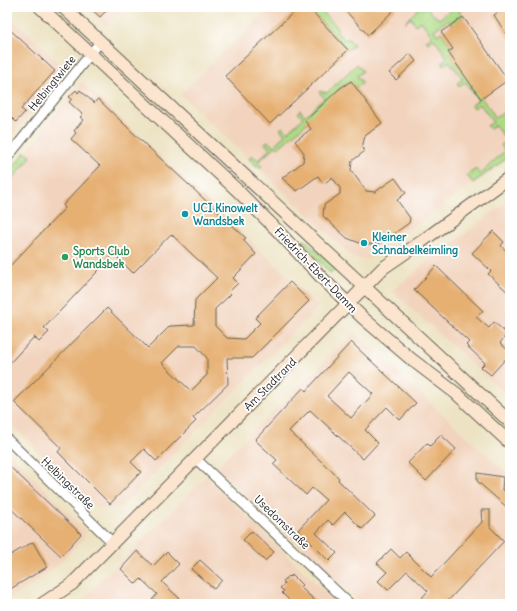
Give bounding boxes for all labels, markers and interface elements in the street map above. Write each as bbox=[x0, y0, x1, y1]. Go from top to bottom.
street label: Helbingtwiete bbox=[25, 52, 79, 114]
place label: UCI Kinowelt Wandsbek bbox=[193, 201, 258, 228]
marker: UCI Kinowelt Wandsbek bbox=[180, 209, 190, 219]
street label: Friedrich-Ebert-Damm bbox=[272, 224, 361, 316]
place label: Kleiner Schnabelkeimling bbox=[372, 230, 458, 258]
marker: Kleiner Schnabelkeimling bbox=[359, 238, 369, 248]
place label: Sports Club Wandsbek bbox=[73, 244, 130, 271]
marker: Sports Club Wandsbek bbox=[60, 252, 70, 262]
street label: Am Stadtrand bbox=[241, 354, 300, 413]
street label: Helbingstraße bbox=[38, 454, 98, 512]
street label: Usedomstraße bbox=[251, 492, 313, 552]

